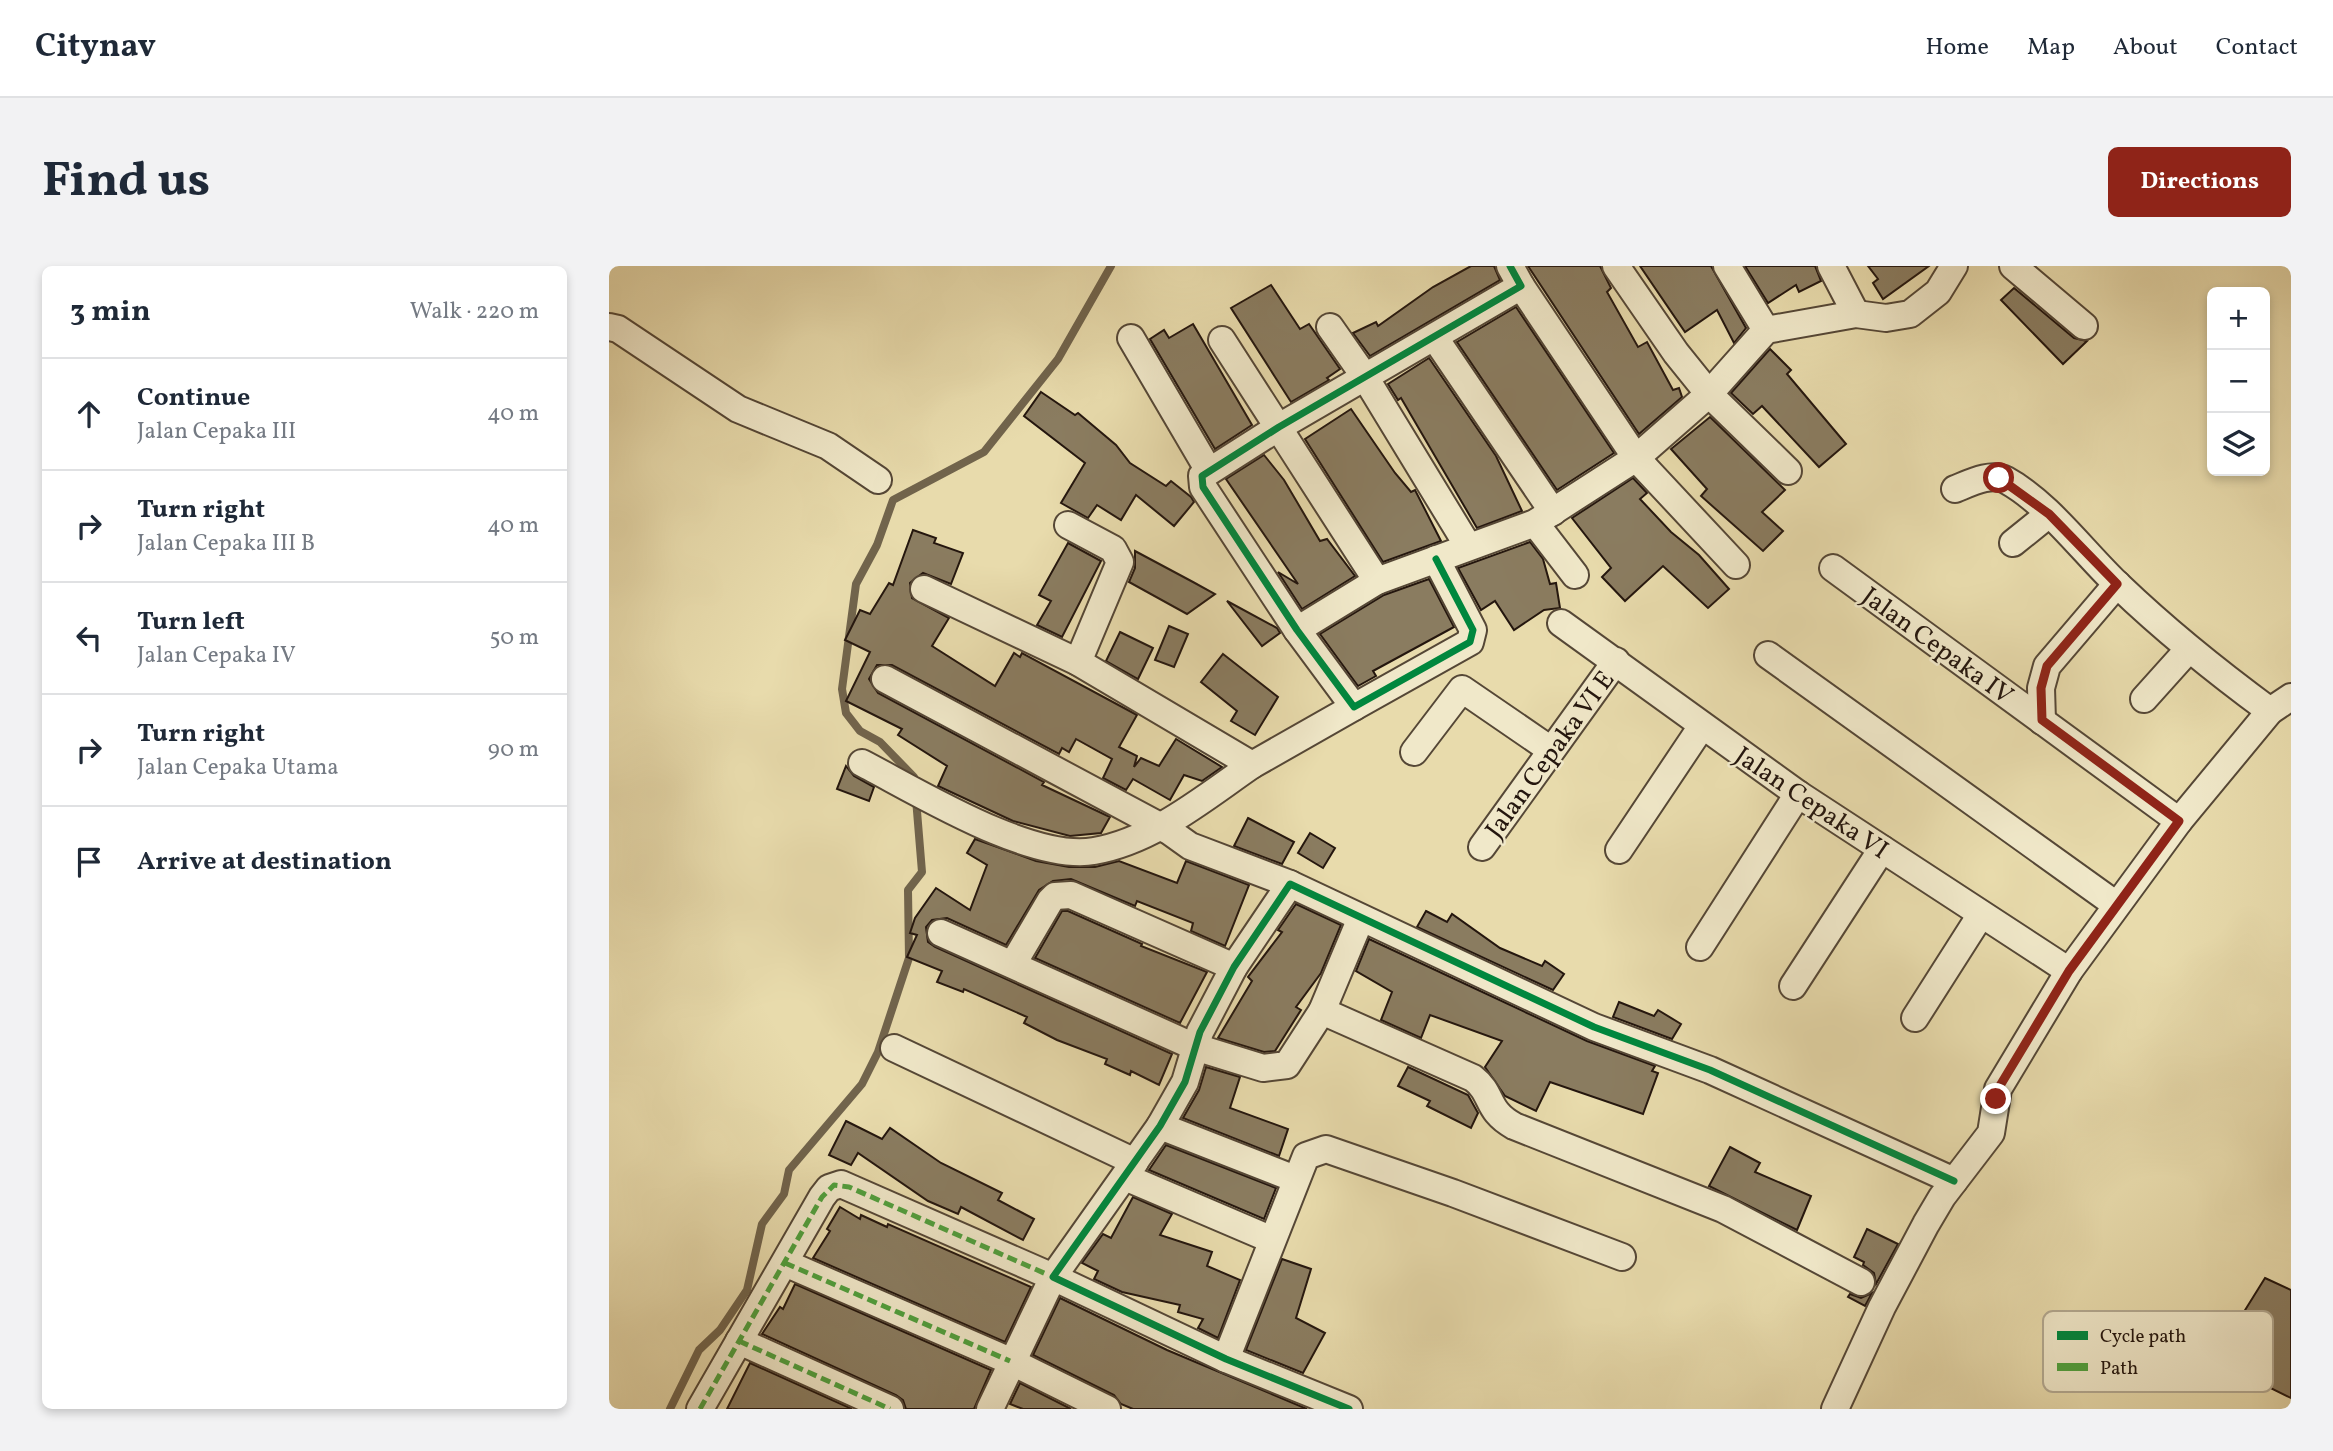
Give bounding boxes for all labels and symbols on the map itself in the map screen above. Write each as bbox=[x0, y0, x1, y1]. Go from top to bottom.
route start bbox=[1983, 462, 2014, 493]
street label: Jalan Cepaka IV bbox=[1854, 579, 2020, 714]
street label: Jalan Cepaka VI E bbox=[1477, 664, 1624, 846]
street label: Jalan Cepaka VI bbox=[1727, 739, 1895, 869]
route end bbox=[1980, 1083, 2011, 1114]
legend bbox=[2043, 1311, 2273, 1392]
text: Cycle path bbox=[2100, 1324, 2186, 1350]
text: Path bbox=[2100, 1356, 2138, 1382]

